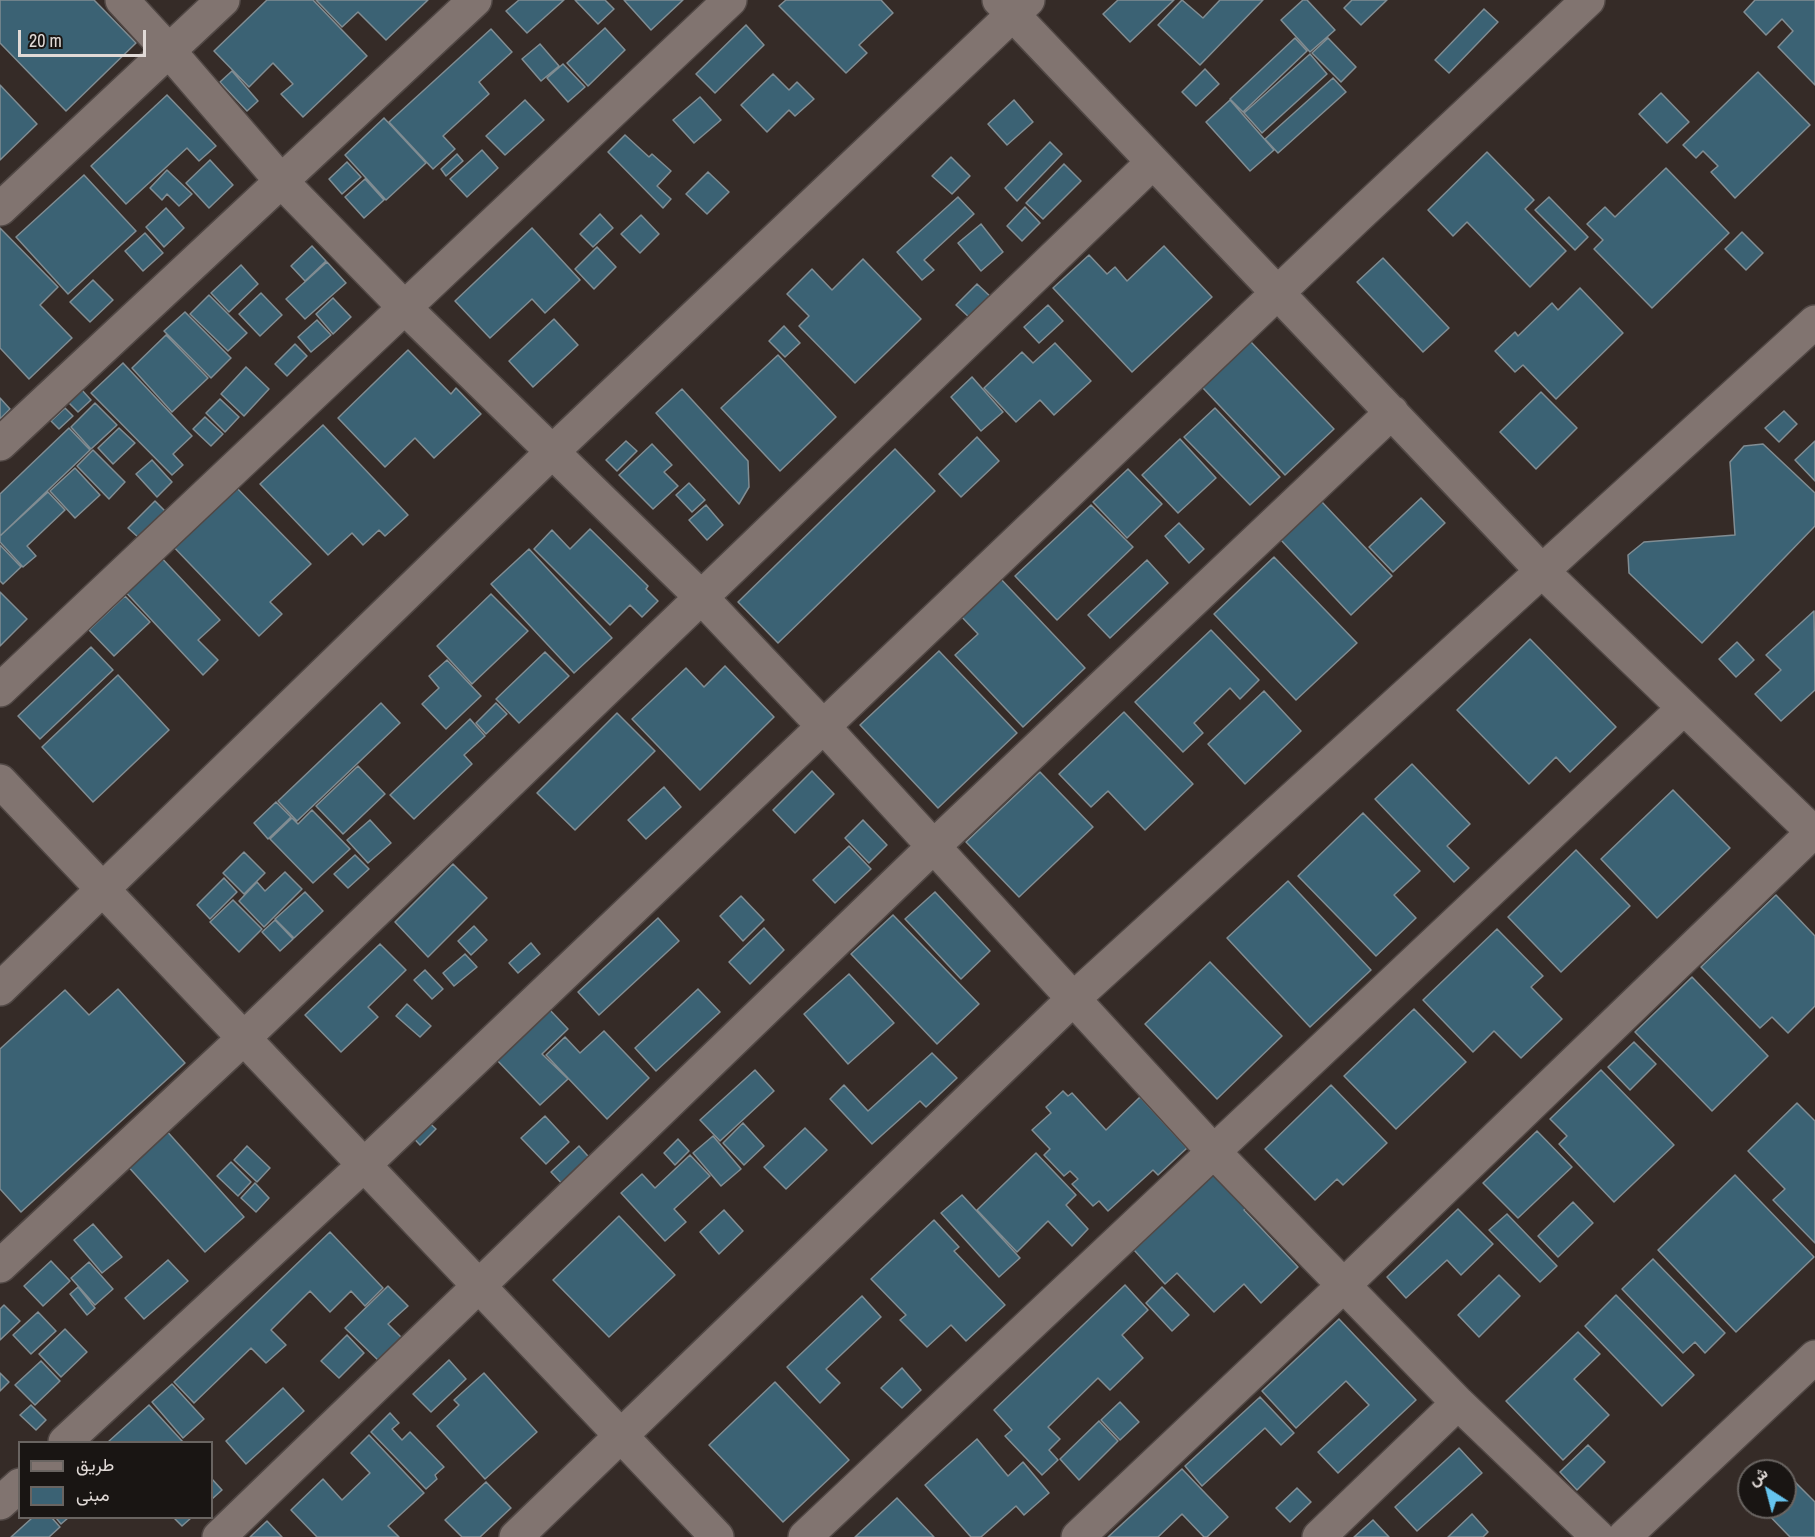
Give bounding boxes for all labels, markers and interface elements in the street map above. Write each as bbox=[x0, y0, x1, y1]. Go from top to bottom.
scale bar bbox=[21, 18, 148, 56]
text: 20 m bbox=[29, 28, 62, 53]
legend bbox=[18, 1441, 213, 1519]
text: طريق bbox=[76, 1452, 114, 1477]
north arrow bbox=[1737, 1459, 1797, 1519]
text: ش bbox=[1743, 1462, 1772, 1491]
text: مبنى bbox=[76, 1482, 110, 1507]

